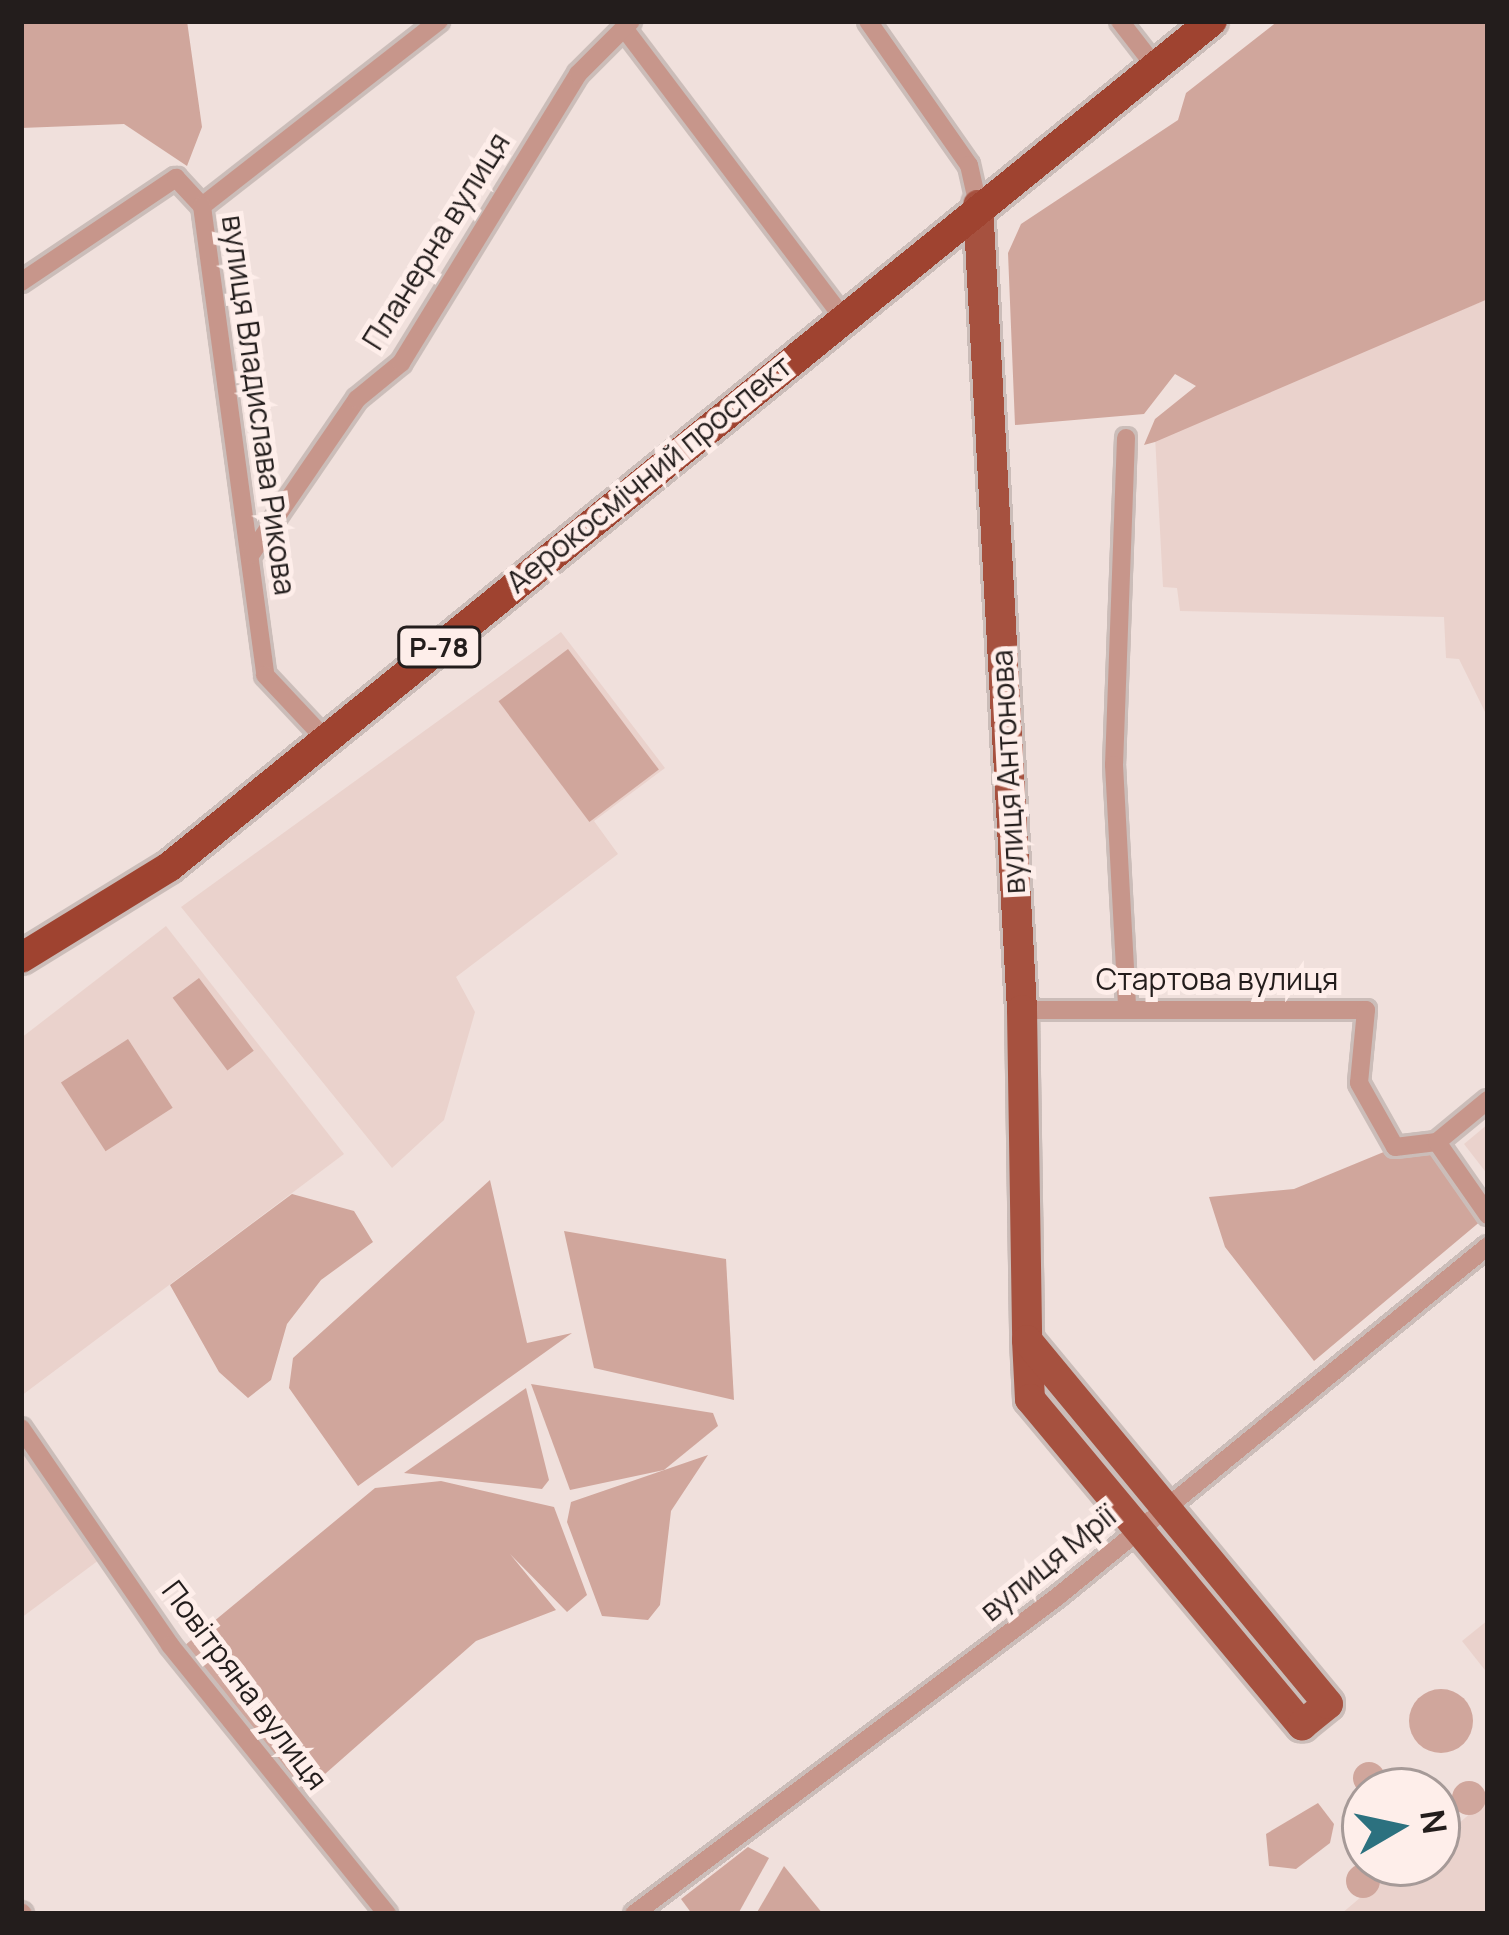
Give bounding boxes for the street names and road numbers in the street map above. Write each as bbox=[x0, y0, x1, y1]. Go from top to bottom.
street label: Планерна вулиця bbox=[355, 126, 517, 356]
street label: вулиця Владислава Рикова bbox=[215, 213, 303, 597]
street label: Аерокосмічний проспект bbox=[499, 348, 799, 600]
road number: Р-78 bbox=[397, 626, 481, 668]
street label: вулиця Антонова bbox=[984, 649, 1032, 895]
street label: Стартова вулиця bbox=[1096, 961, 1338, 997]
street label: вулиця Мрії bbox=[973, 1497, 1123, 1629]
street label: Повітряна вулиця bbox=[155, 1573, 335, 1797]

